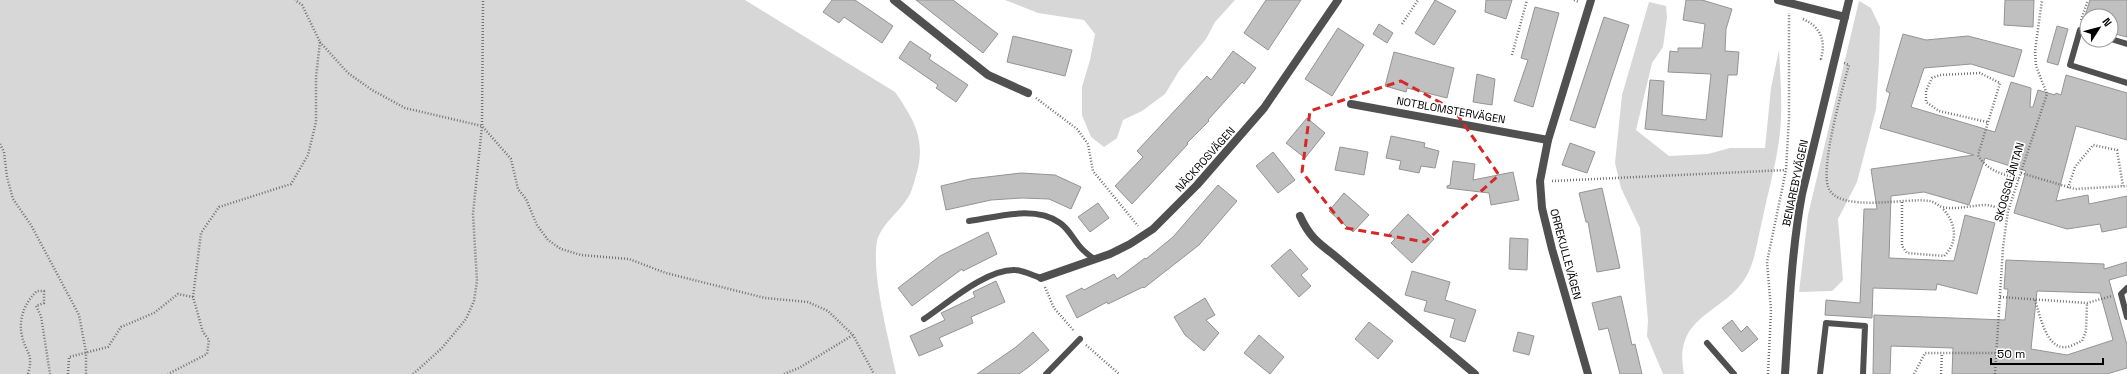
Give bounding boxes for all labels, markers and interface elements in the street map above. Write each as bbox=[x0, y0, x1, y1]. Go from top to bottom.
north arrow bbox=[2079, 8, 2119, 48]
text: N bbox=[2099, 15, 2115, 29]
street label: NOTBLOMSTERVÄGEN bbox=[1395, 94, 1507, 126]
street label: NÄCKROSVÄGEN bbox=[1172, 124, 1238, 194]
street label: BENAREBYVÄGEN bbox=[1779, 138, 1811, 228]
street label: SKOGSGLÄNTAN bbox=[1991, 141, 2027, 223]
street label: ORREKULLEVÄGEN bbox=[1547, 207, 1585, 301]
scale bar bbox=[1991, 340, 2103, 366]
text: 50 m bbox=[1997, 346, 2025, 362]

